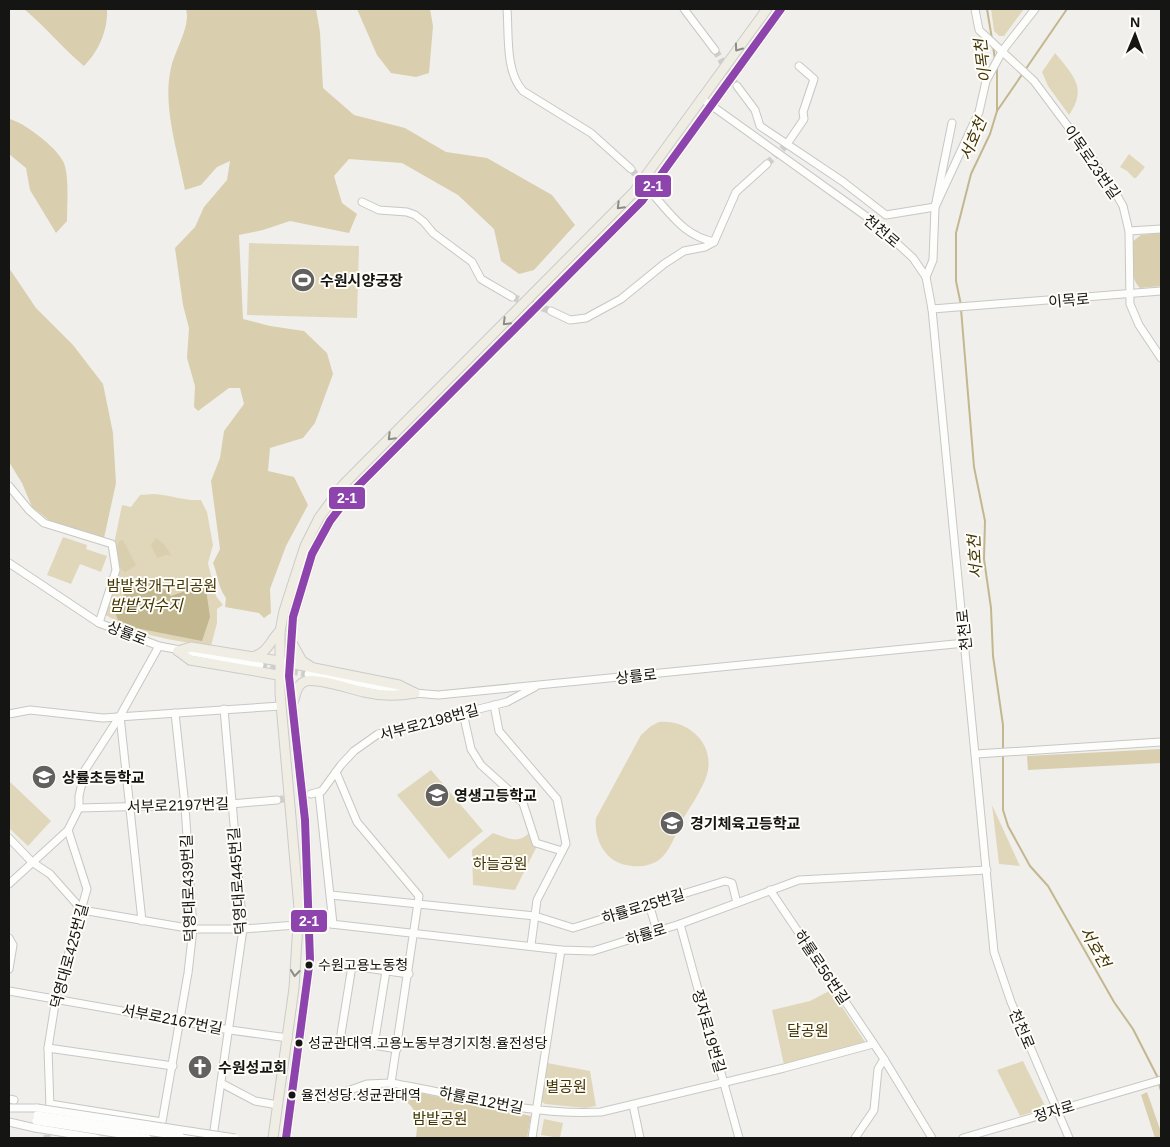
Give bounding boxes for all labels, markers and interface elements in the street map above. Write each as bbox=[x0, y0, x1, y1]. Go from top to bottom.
north arrow bbox=[1110, 10, 1160, 60]
text: N bbox=[1130, 14, 1140, 30]
water label: 이목천 bbox=[972, 36, 994, 84]
one-way arrow bbox=[735, 42, 744, 52]
water label: 서호천 bbox=[957, 113, 990, 163]
street label: 이목로23번길 bbox=[1060, 122, 1124, 202]
line badge: 2-1 bbox=[634, 174, 672, 198]
text: 2-1 bbox=[643, 178, 663, 194]
one-way arrow bbox=[617, 201, 626, 210]
street label: 천천로 bbox=[861, 211, 903, 251]
sports icon: 수원시양궁장 bbox=[290, 267, 316, 293]
place label: 수원시양궁장 bbox=[320, 272, 403, 289]
street label: 이목로 bbox=[1048, 290, 1090, 310]
one-way arrow bbox=[503, 316, 512, 325]
one-way arrow bbox=[388, 431, 397, 440]
line badge: 2-1 bbox=[328, 486, 366, 510]
text: 2-1 bbox=[337, 490, 357, 506]
water label: 서호천 bbox=[965, 532, 985, 580]
park label: 밤밭청개구리공원 bbox=[107, 577, 217, 594]
water label: 밤밭저수지 bbox=[109, 597, 184, 614]
street label: 천천로 bbox=[953, 609, 975, 651]
street label: 상률로 bbox=[105, 618, 149, 648]
street label: 상률로 bbox=[615, 665, 657, 687]
street label: 서부로2198번길 bbox=[377, 701, 481, 743]
school or university icon: 상률초등학교 bbox=[31, 764, 57, 790]
place label: 상률초등학교 bbox=[62, 769, 145, 786]
school or university icon: 영생고등학교 bbox=[424, 782, 450, 808]
place label: 영생고등학교 bbox=[454, 787, 537, 804]
street label: 서부로2197번길 bbox=[127, 795, 229, 815]
school or university icon: 경기체육고등학교 bbox=[659, 810, 685, 836]
place label: 경기체육고등학교 bbox=[690, 815, 801, 832]
street label: 덕영대로445번길 bbox=[225, 827, 249, 935]
street label: 덕영대로439번길 bbox=[178, 834, 198, 942]
park label: 하늘공원 bbox=[472, 855, 528, 872]
street label: 하률로25번길 bbox=[600, 885, 686, 927]
street label: 덕영대로425번길 bbox=[47, 902, 91, 1010]
line badge: 2-1 bbox=[290, 909, 328, 933]
text: 2-1 bbox=[299, 913, 319, 929]
street label: 하률로 bbox=[624, 920, 668, 948]
water label: 서호천 bbox=[1077, 924, 1115, 972]
street label: 하률로56번길 bbox=[791, 927, 853, 1007]
place label: 수원고용노동청 bbox=[318, 957, 408, 973]
marker: 수원고용노동청 bbox=[304, 960, 314, 970]
one-way arrow bbox=[290, 969, 301, 977]
street label: 정자로19번길 bbox=[689, 987, 729, 1075]
street label: 서부로2167번길 bbox=[120, 1001, 224, 1037]
street label: 천천로 bbox=[1006, 1007, 1038, 1051]
park label: 달공원 bbox=[787, 1022, 829, 1039]
place label: 성균관대역.고용노동부경기지청.율전성당 bbox=[308, 1035, 548, 1051]
marker: 성균관대역.고용노동부경기지청.율전성당 bbox=[294, 1038, 304, 1048]
church icon: 수원성교회 bbox=[187, 1054, 213, 1080]
place label: 수원성교회 bbox=[218, 1059, 287, 1076]
park label: 별공원 bbox=[545, 1078, 587, 1095]
street label: 하률로12번길 bbox=[437, 1083, 525, 1117]
place label: 율전성당.성균관대역 bbox=[301, 1087, 421, 1103]
marker: 율전성당.성균관대역 bbox=[287, 1090, 297, 1100]
street label: 정자로 bbox=[1032, 1097, 1076, 1125]
park label: 밤밭공원 bbox=[412, 1110, 468, 1127]

